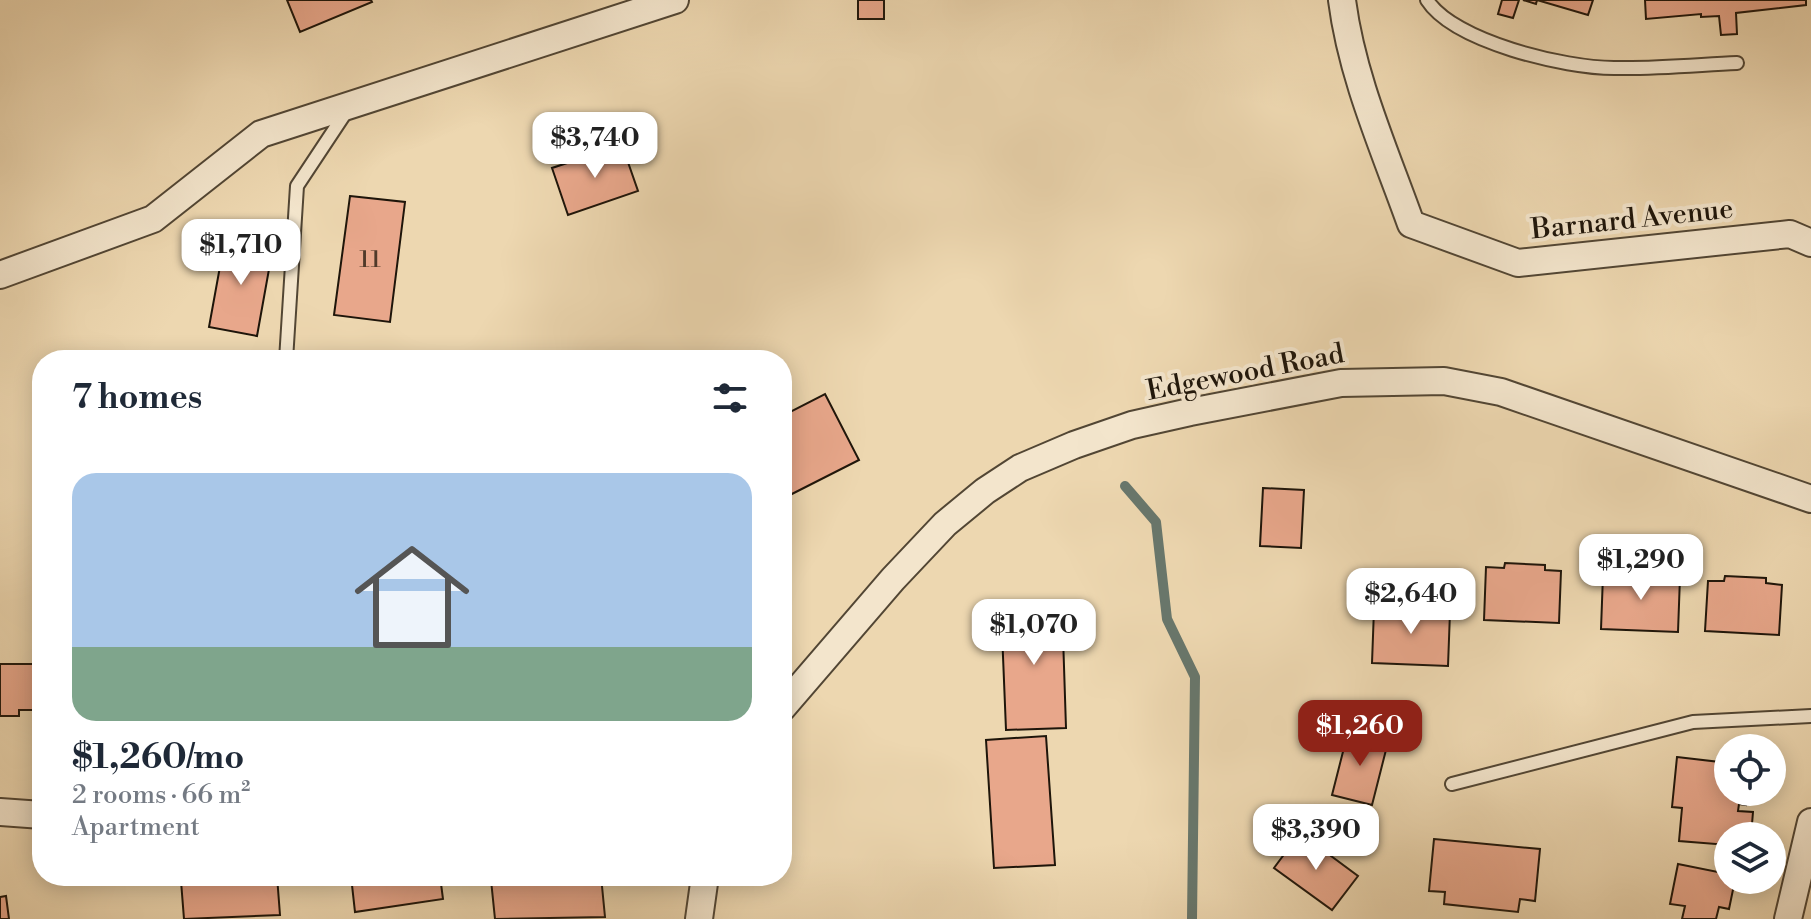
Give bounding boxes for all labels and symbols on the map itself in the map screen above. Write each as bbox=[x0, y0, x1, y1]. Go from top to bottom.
pin: $3,740 bbox=[530, 112, 660, 180]
street label: Barnard Avenue bbox=[1528, 191, 1735, 248]
pin: $1,710 bbox=[176, 219, 306, 287]
house number: 11 bbox=[359, 245, 381, 275]
street label: Edgewood Road bbox=[1143, 336, 1347, 409]
pin: $1,290 bbox=[1576, 534, 1706, 602]
pin: $2,640 bbox=[1346, 568, 1476, 636]
pin: $1,070 bbox=[969, 599, 1099, 667]
pin: $1,260 bbox=[1295, 700, 1425, 768]
pin: $3,390 bbox=[1251, 804, 1381, 872]

